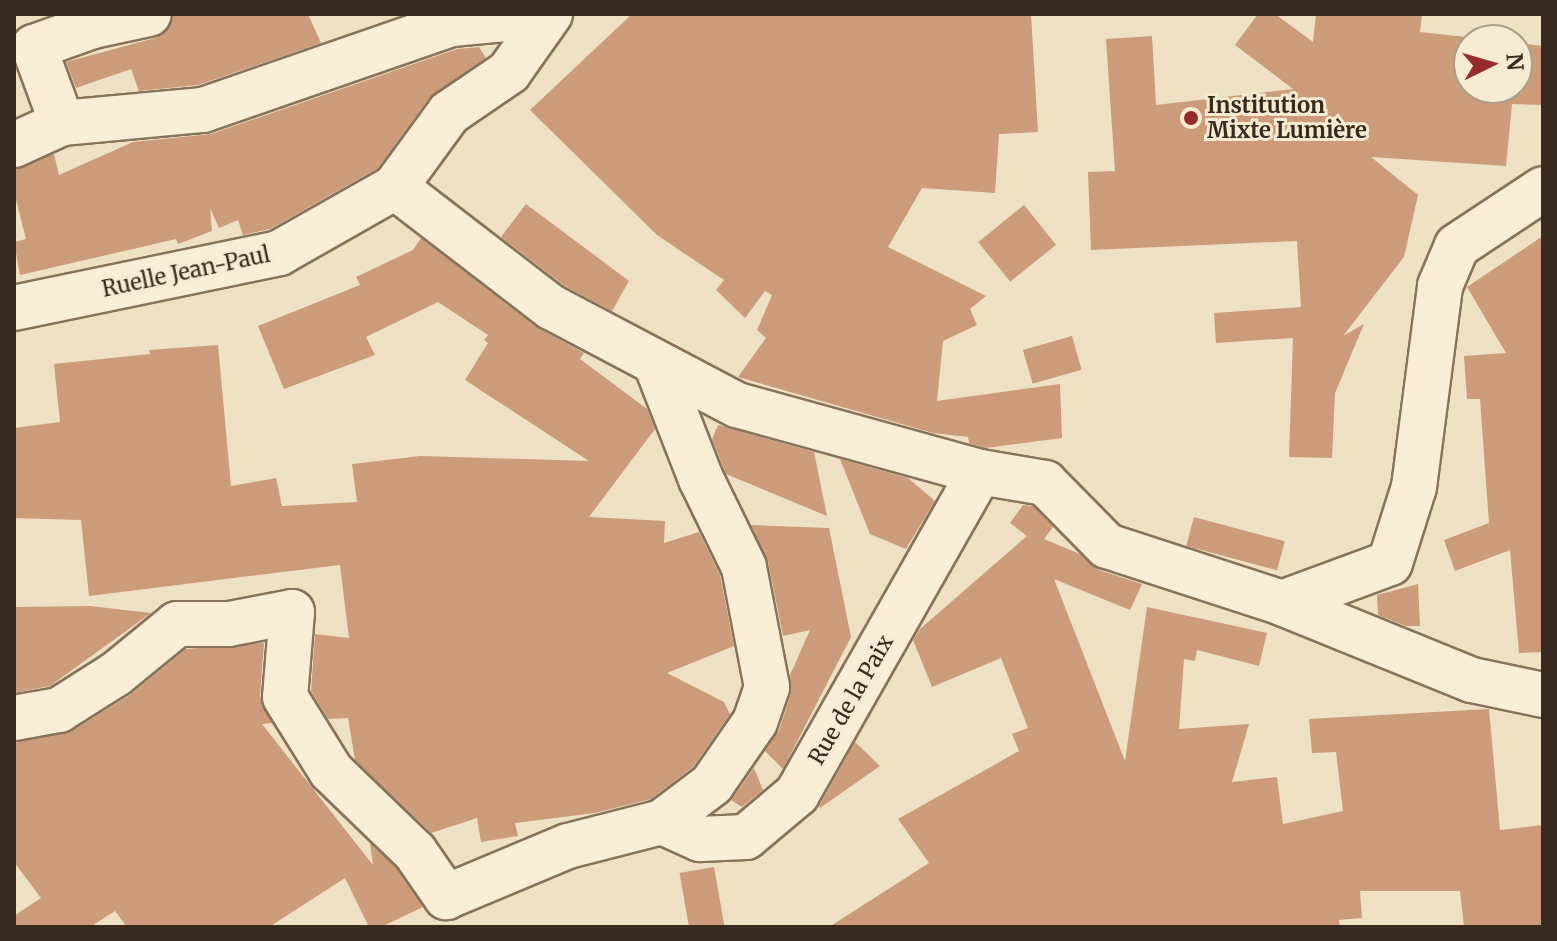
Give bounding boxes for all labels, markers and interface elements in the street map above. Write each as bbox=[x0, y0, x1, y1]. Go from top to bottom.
north arrow bbox=[1453, 24, 1533, 104]
text: N bbox=[1500, 52, 1530, 72]
place label: Institution Mixte Lumière bbox=[1207, 92, 1367, 144]
marker: Institution Mixte Lumière bbox=[1182, 109, 1200, 127]
street label: Ruelle Jean-Paul bbox=[99, 241, 273, 303]
street label: Rue de la Paix bbox=[803, 630, 899, 770]

